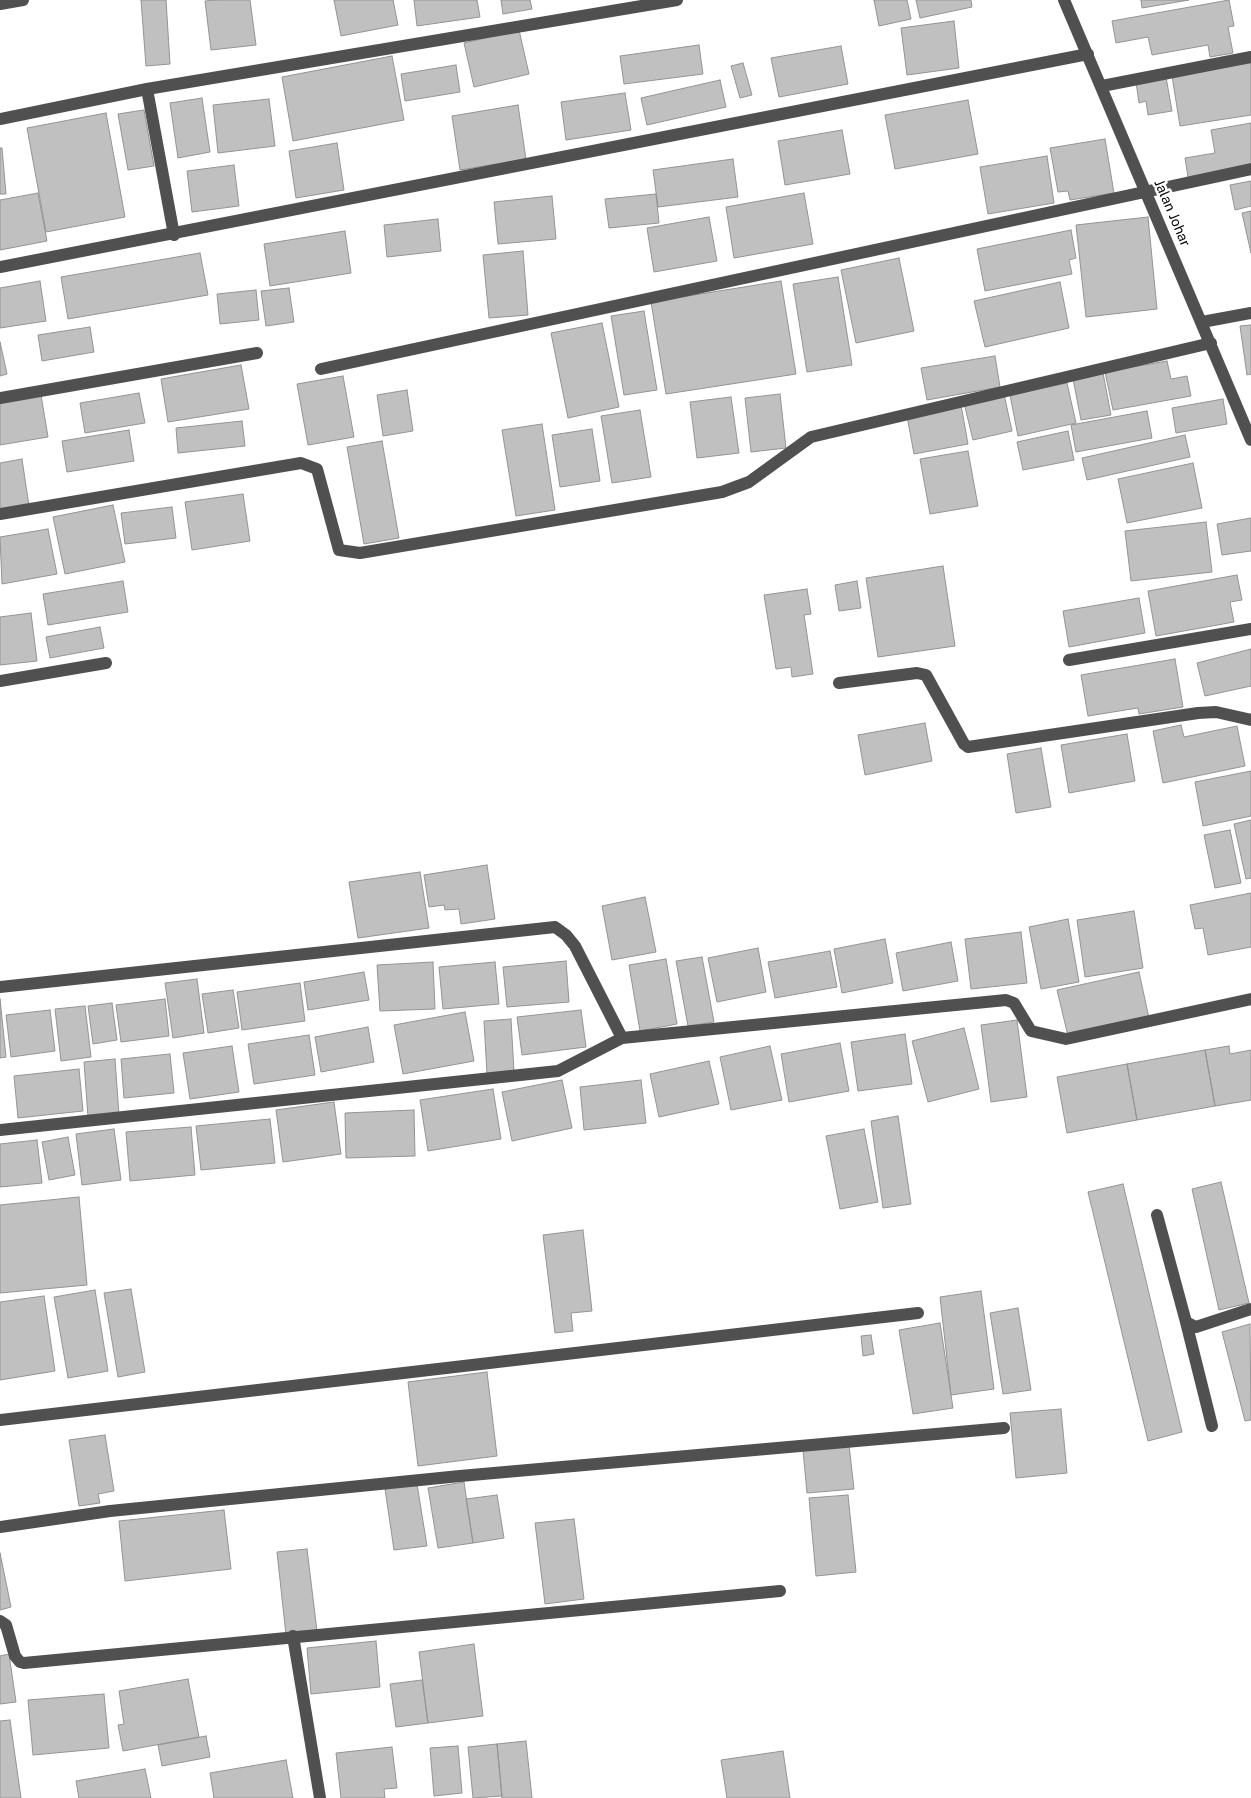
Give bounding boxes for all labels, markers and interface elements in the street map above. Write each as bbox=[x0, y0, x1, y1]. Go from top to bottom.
street label: Jalan Johar bbox=[1150, 177, 1194, 249]

